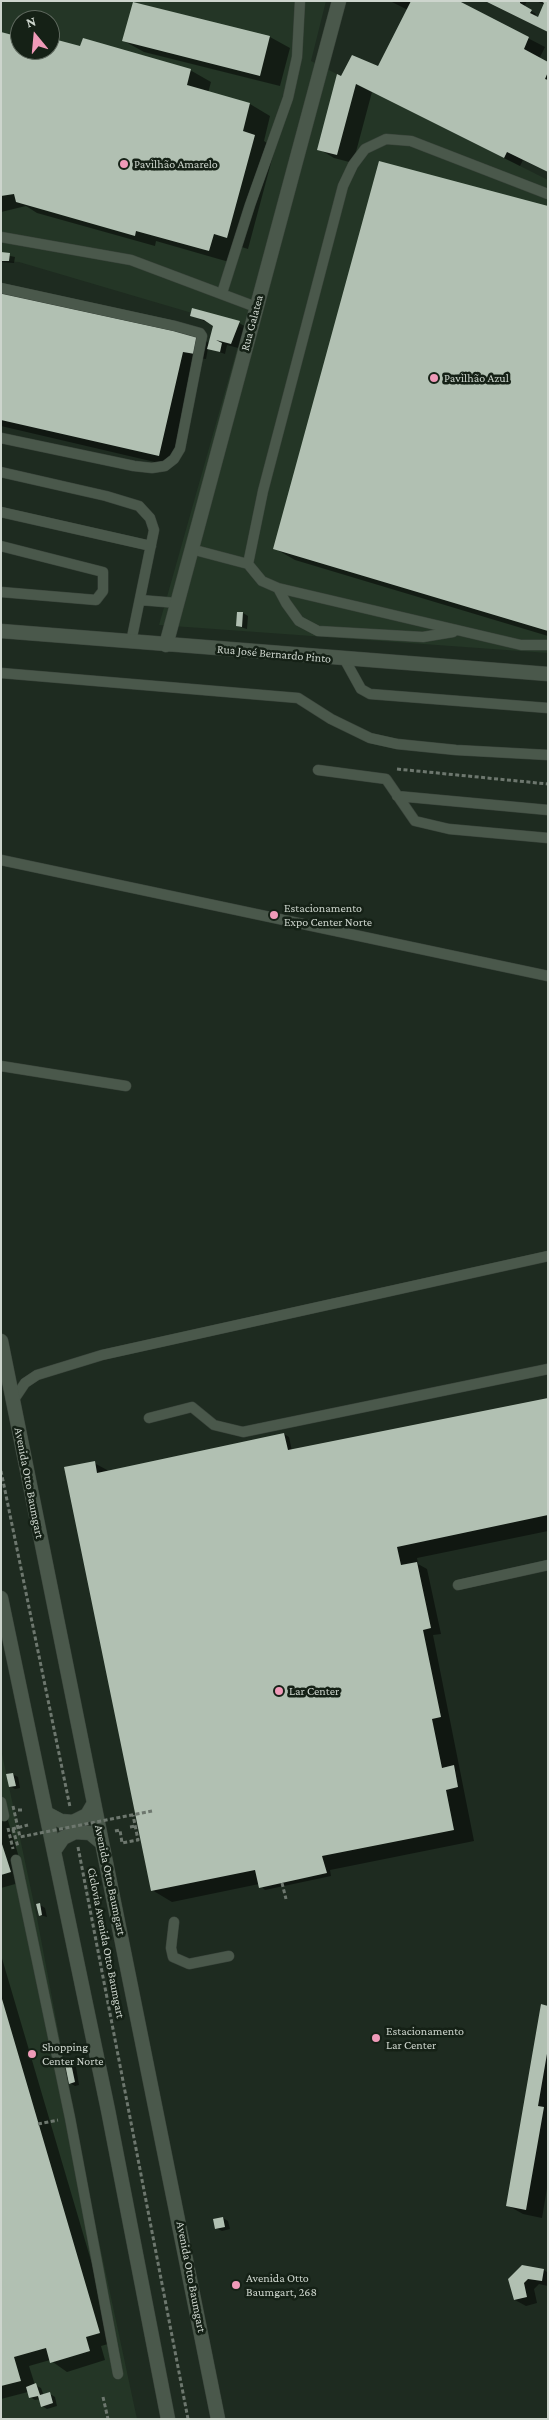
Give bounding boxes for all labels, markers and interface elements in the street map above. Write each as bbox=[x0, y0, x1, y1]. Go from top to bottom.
north arrow bbox=[10, 10, 60, 60]
text: N bbox=[24, 13, 38, 31]
place label: Pavilhão Amarelo bbox=[134, 157, 218, 171]
marker: Pavilhão Amarelo bbox=[118, 158, 130, 170]
street label: Rua Galatea bbox=[238, 293, 266, 353]
place label: Pavilhão Azul bbox=[444, 371, 509, 385]
marker: Pavilhão Azul bbox=[428, 372, 440, 384]
street label: Rua José Bernardo Pinto bbox=[216, 642, 332, 666]
place label: Estacionamento Expo Center Norte bbox=[284, 901, 372, 929]
marker: Estacionamento Expo Center Norte bbox=[268, 909, 280, 921]
street label: Avenida Otto Baumgart bbox=[11, 1426, 47, 1540]
place label: Lar Center bbox=[289, 1684, 339, 1698]
marker: Lar Center bbox=[273, 1685, 285, 1697]
street label: Avenida Otto Baumgart bbox=[91, 1823, 129, 1937]
street label: Ciclovia Avenida Otto Baumgart bbox=[84, 1866, 128, 2020]
place label: Estacionamento Lar Center bbox=[386, 2024, 464, 2052]
marker: Estacionamento Lar Center bbox=[370, 2032, 382, 2044]
place label: Shopping Center Norte bbox=[42, 2040, 104, 2068]
marker: Shopping Center Norte bbox=[26, 2048, 38, 2060]
street label: Avenida Otto Baumgart bbox=[173, 2220, 209, 2334]
place label: Avenida Otto Baumgart, 268 bbox=[246, 2271, 317, 2299]
marker: Avenida Otto Baumgart, 268 bbox=[230, 2279, 242, 2291]

